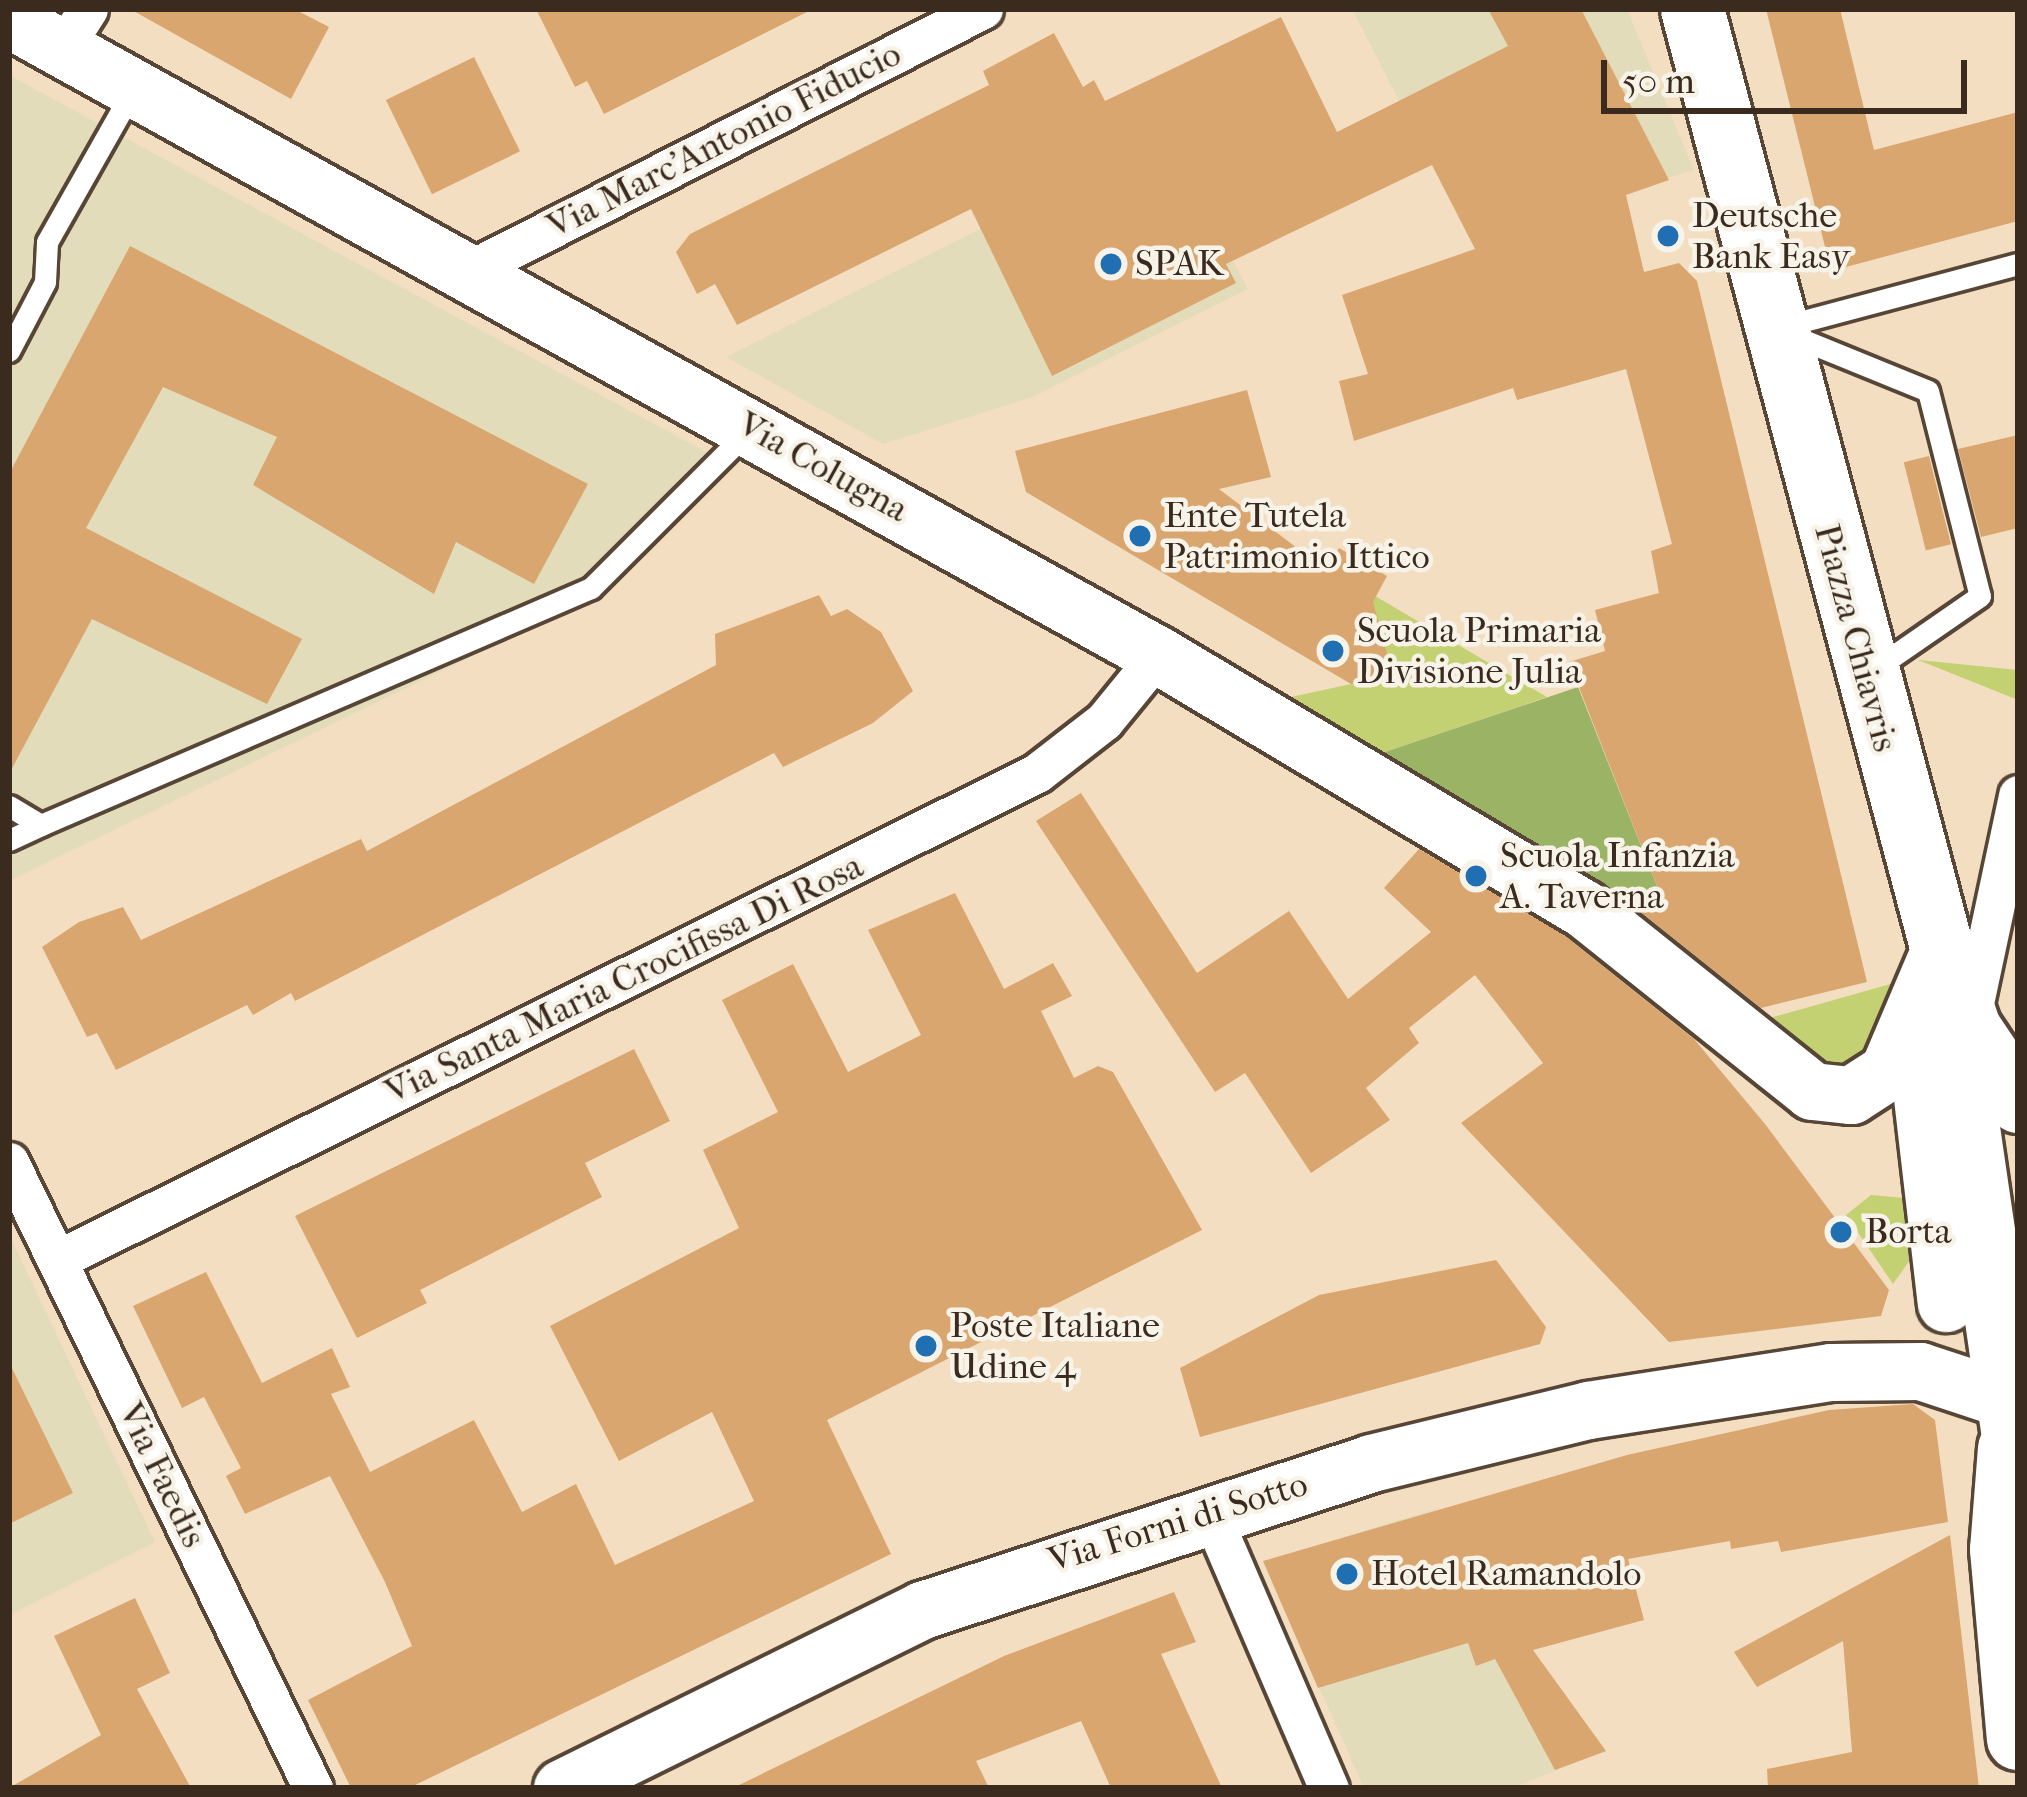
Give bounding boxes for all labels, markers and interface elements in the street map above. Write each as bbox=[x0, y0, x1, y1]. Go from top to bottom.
street label: Via Marc'Antonio Fiducio bbox=[540, 32, 908, 248]
scale bar bbox=[1607, 36, 1973, 110]
text: 50 m bbox=[1622, 60, 1695, 102]
place label: Deutsche Bank Easy bbox=[1692, 193, 1850, 278]
marker: Deutsche Bank Easy bbox=[1655, 223, 1681, 249]
place label: SPAK bbox=[1135, 242, 1224, 286]
marker: SPAK bbox=[1098, 251, 1124, 277]
street label: Via Colugna bbox=[730, 403, 916, 531]
place label: Ente Tutela Patrimonio Ittico bbox=[1164, 493, 1430, 578]
street label: Piazza Chiavris bbox=[1805, 520, 1907, 756]
marker: Ente Tutela Patrimonio Ittico bbox=[1127, 523, 1153, 549]
place label: Scuola Primaria Divisione Julia bbox=[1357, 608, 1601, 693]
marker: Scuola Primaria Divisione Julia bbox=[1320, 638, 1346, 664]
place label: Scuola Infanzia A. Taverna bbox=[1500, 833, 1735, 918]
street label: Via Santa Maria Crocifissa Di Rosa bbox=[378, 844, 870, 1114]
marker: Scuola Infanzia A. Taverna bbox=[1463, 863, 1489, 889]
place label: Borta bbox=[1865, 1210, 1951, 1254]
marker: Borta bbox=[1828, 1219, 1854, 1245]
place label: Poste Italiane Udine 4 bbox=[950, 1303, 1160, 1388]
marker: Poste Italiane Udine 4 bbox=[913, 1333, 939, 1359]
street label: Via Faedis bbox=[109, 1396, 215, 1554]
street label: Via Forni di Sotto bbox=[1043, 1462, 1313, 1582]
place label: Hotel Ramandolo bbox=[1371, 1552, 1641, 1596]
marker: Hotel Ramandolo bbox=[1334, 1561, 1360, 1587]

